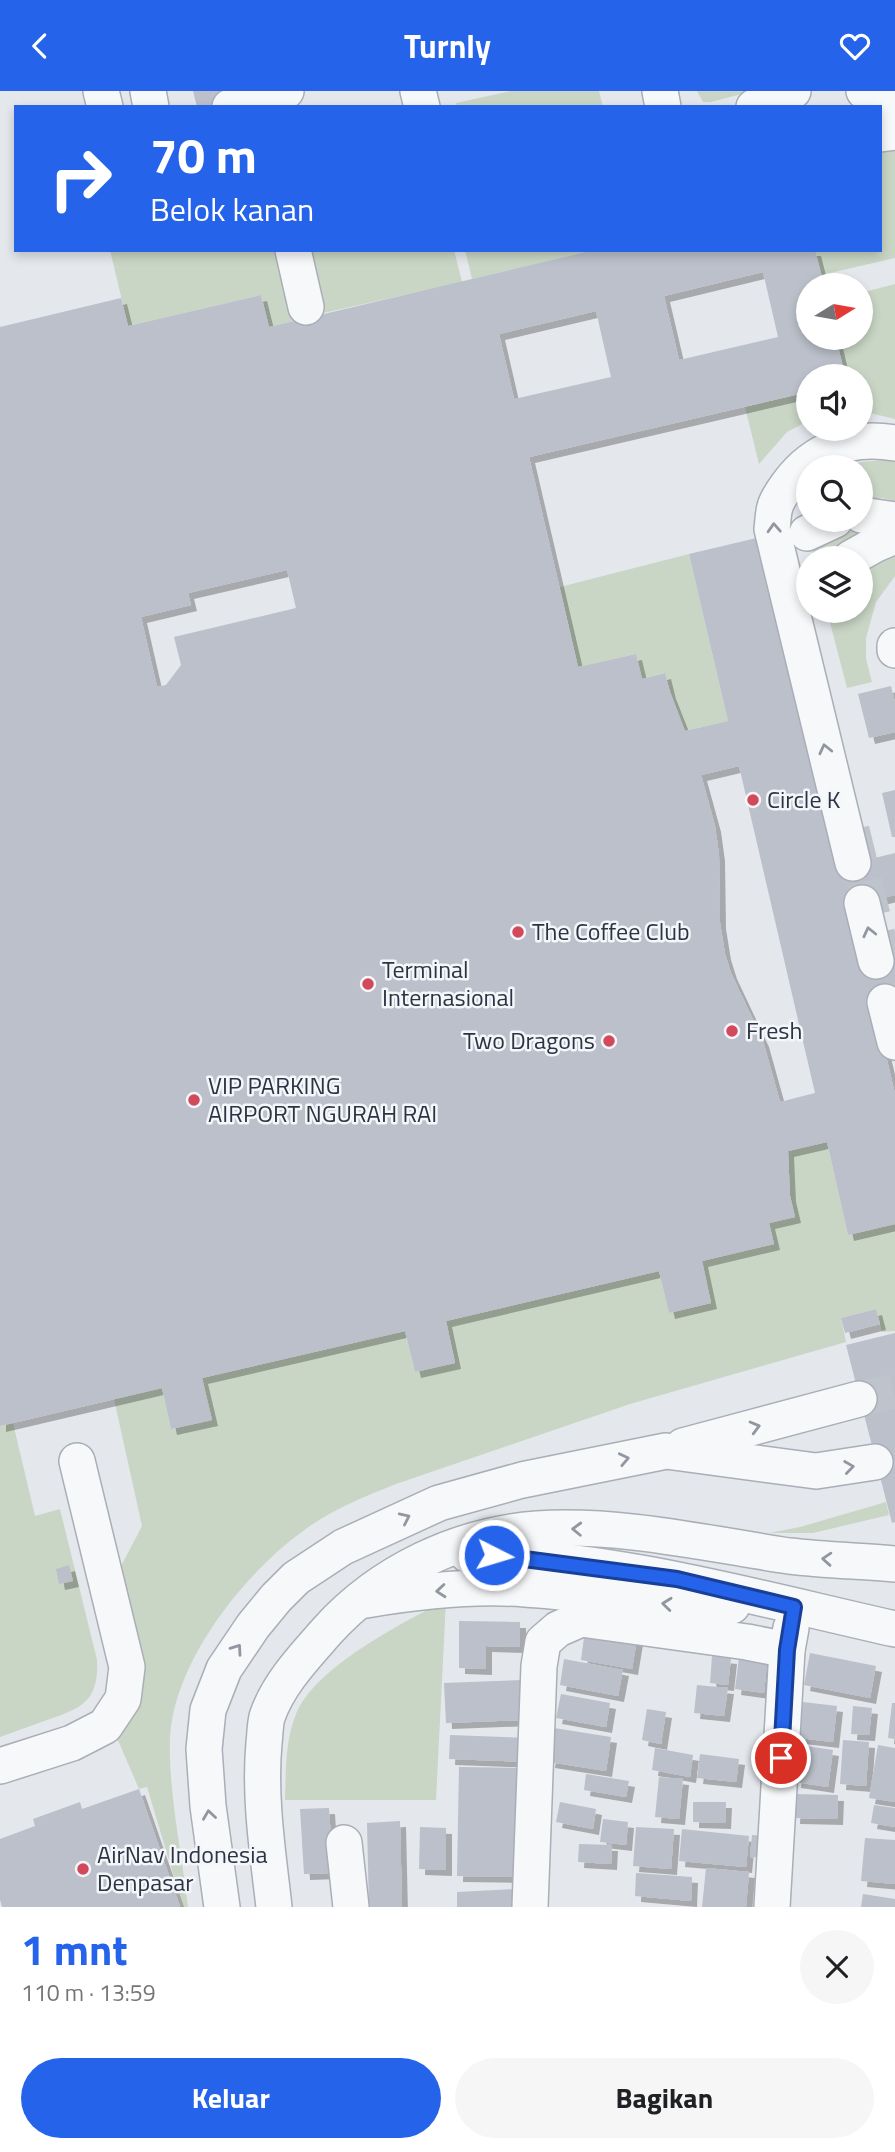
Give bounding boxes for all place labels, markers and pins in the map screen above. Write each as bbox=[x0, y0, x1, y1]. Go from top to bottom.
place label: Circle K bbox=[767, 781, 841, 817]
marker: Circle K bbox=[745, 792, 761, 808]
place label: The Coffee Club bbox=[532, 913, 690, 949]
marker: The Coffee Club bbox=[510, 924, 526, 940]
place label: Terminal Internasional bbox=[382, 951, 514, 1015]
marker: Terminal Internasional bbox=[360, 976, 376, 992]
place label: Fresh bbox=[746, 1012, 802, 1048]
place label: Two Dragons bbox=[463, 1022, 595, 1058]
marker: Fresh bbox=[724, 1023, 740, 1039]
marker: Two Dragons bbox=[601, 1033, 617, 1049]
place label: VIP PARKING AIRPORT NGURAH RAI bbox=[208, 1067, 437, 1131]
marker: VIP PARKING AIRPORT NGURAH RAI bbox=[186, 1092, 202, 1108]
pin bbox=[751, 1728, 811, 1788]
place label: AirNav Indonesia Denpasar bbox=[97, 1836, 267, 1900]
marker: AirNav Indonesia Denpasar bbox=[75, 1861, 91, 1877]

